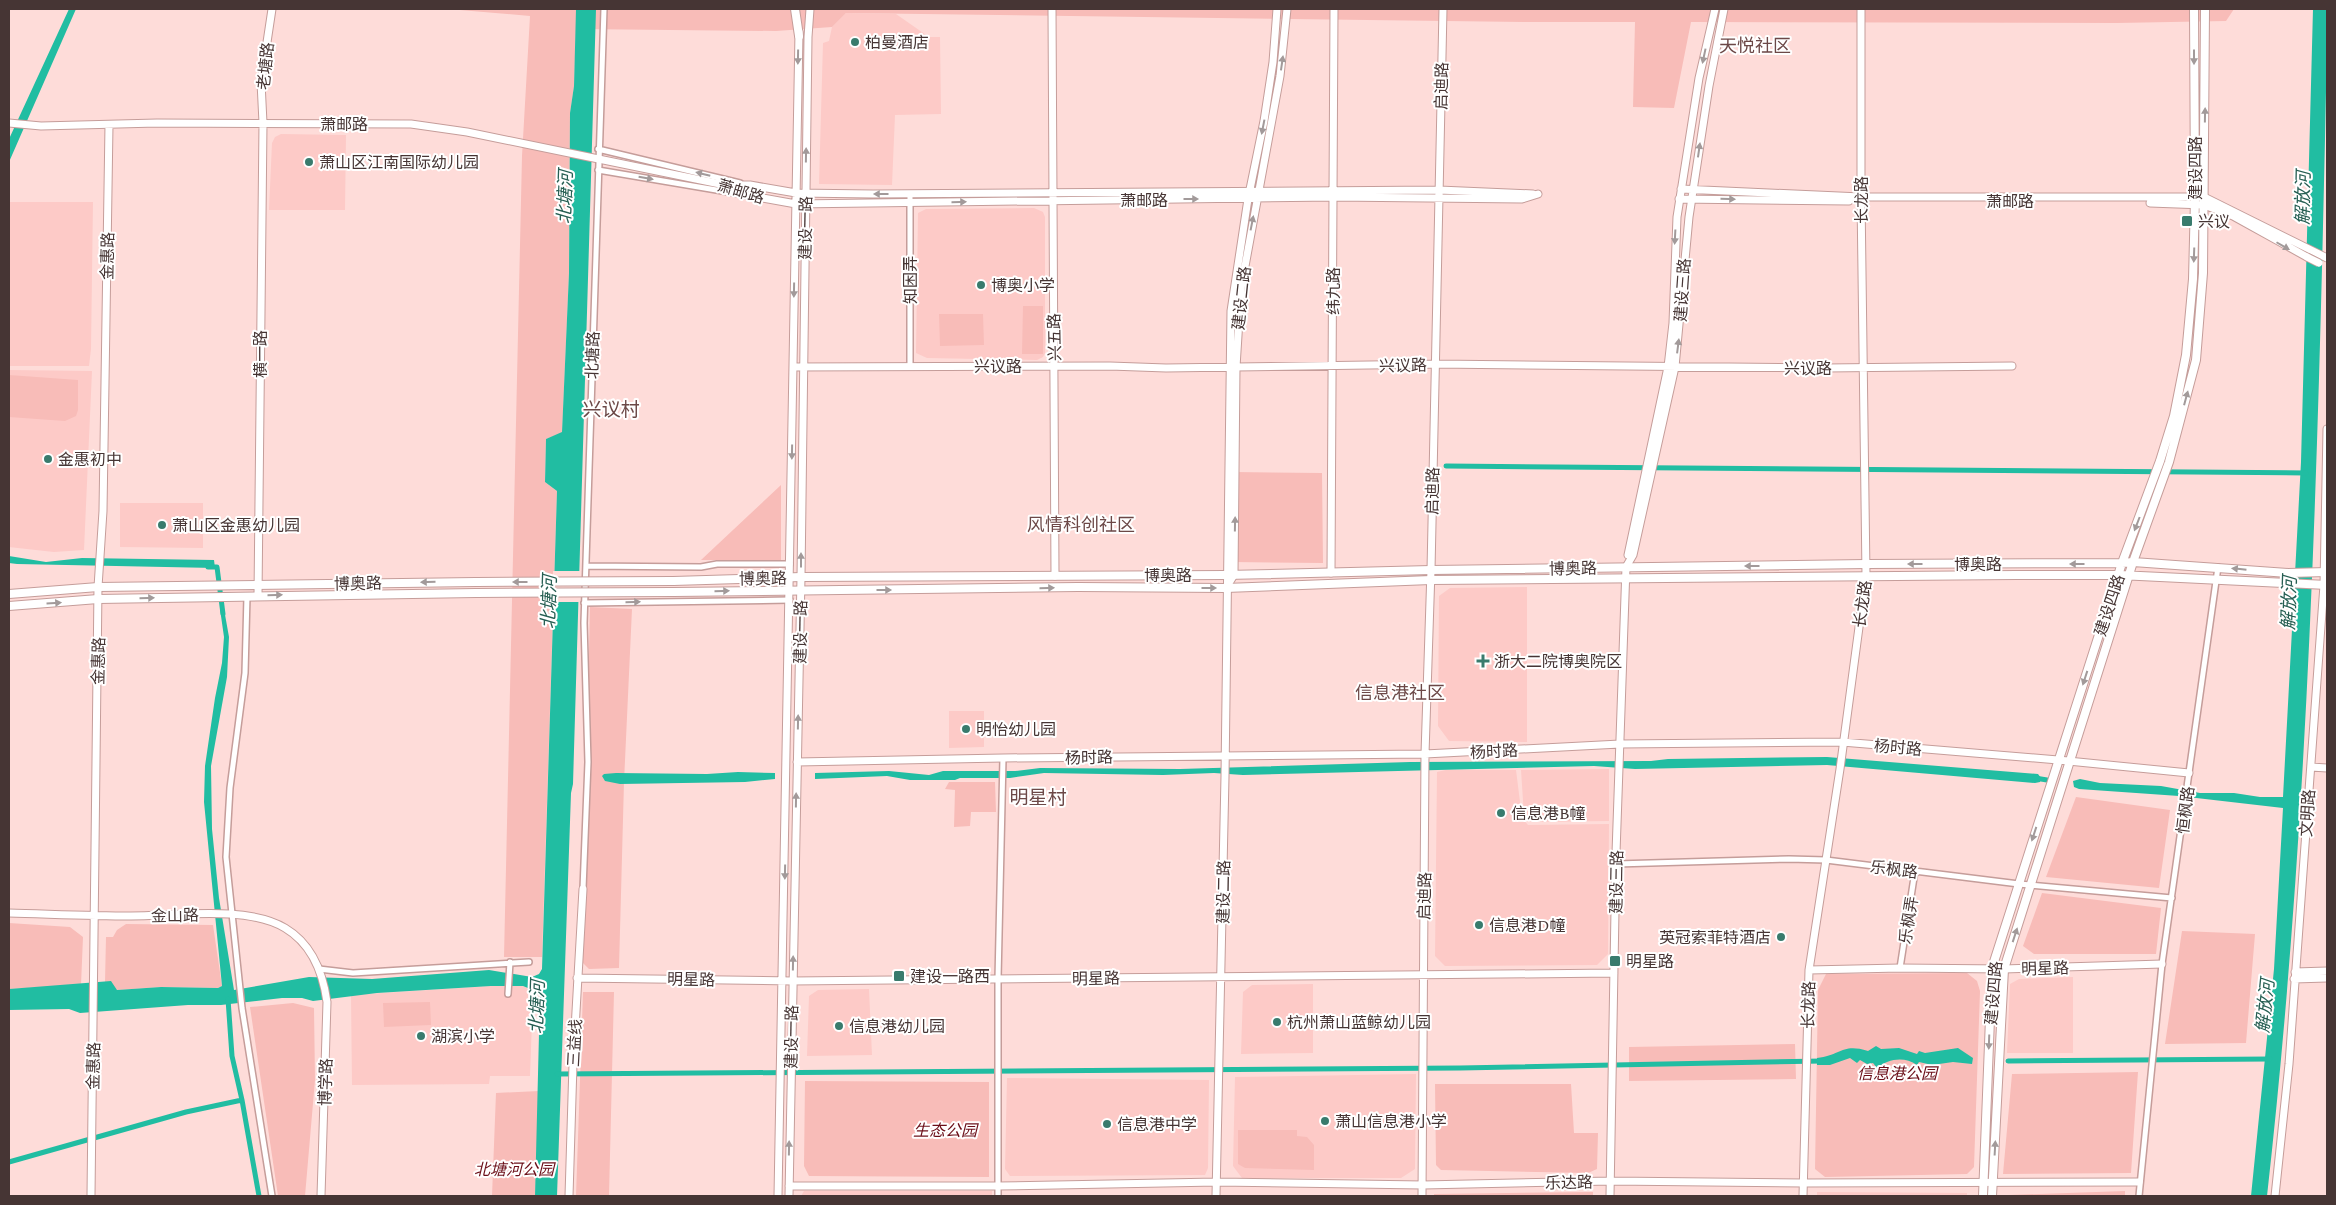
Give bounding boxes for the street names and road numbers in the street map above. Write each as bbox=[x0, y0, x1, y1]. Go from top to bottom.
street label: 老塘路 bbox=[252, 41, 280, 91]
street label: 启迪路 bbox=[1430, 62, 1454, 110]
street label: 萧邮路 bbox=[320, 113, 368, 137]
street label: 建设四路 bbox=[2184, 136, 2208, 200]
street label: 萧邮路 bbox=[714, 173, 767, 210]
street label: 长龙路 bbox=[1850, 176, 1874, 224]
street label: 萧邮路 bbox=[1120, 189, 1168, 213]
street label: 萧邮路 bbox=[1986, 190, 2034, 214]
street label: 建设一路 bbox=[793, 196, 819, 260]
street label: 金惠路 bbox=[96, 232, 120, 280]
street label: 知困弄 bbox=[899, 256, 923, 304]
street label: 建设三路 bbox=[1669, 257, 1697, 323]
street label: 建设二路 bbox=[1227, 265, 1257, 331]
street label: 纬九路 bbox=[1322, 267, 1346, 315]
street label: 兴五路 bbox=[1043, 313, 1067, 361]
street label: 横一路 bbox=[249, 330, 273, 378]
street label: 北塘路 bbox=[580, 331, 606, 379]
street label: 兴议路 bbox=[1379, 354, 1427, 378]
street label: 兴议路 bbox=[974, 355, 1022, 379]
street label: 兴议路 bbox=[1784, 357, 1832, 381]
street label: 启迪路 bbox=[1421, 467, 1445, 515]
street label: 博奥路 bbox=[1954, 553, 2002, 577]
street label: 博奥路 bbox=[1549, 557, 1597, 581]
street label: 博奥路 bbox=[1144, 564, 1192, 588]
street label: 博奥路 bbox=[739, 567, 787, 591]
street label: 建设四路 bbox=[2089, 571, 2131, 639]
street label: 博奥路 bbox=[334, 572, 382, 596]
street label: 长龙路 bbox=[1848, 579, 1878, 630]
street label: 建设一路 bbox=[788, 600, 814, 664]
street label: 金惠路 bbox=[87, 637, 111, 685]
street label: 杨时路 bbox=[1873, 734, 1923, 762]
street label: 杨时路 bbox=[1469, 739, 1519, 765]
street label: 杨时路 bbox=[1065, 746, 1113, 770]
street label: 恒枫路 bbox=[2171, 785, 2201, 835]
street label: 文明路 bbox=[2294, 788, 2322, 838]
street label: 建设三路 bbox=[1604, 850, 1630, 914]
street label: 乐枫路 bbox=[1869, 855, 1919, 885]
street label: 建设二路 bbox=[1211, 860, 1237, 924]
street label: 启迪路 bbox=[1413, 872, 1437, 920]
street label: 乐枫弄 bbox=[1893, 895, 1925, 946]
street label: 金山路 bbox=[151, 904, 199, 928]
street label: 明星路 bbox=[2021, 956, 2069, 982]
street label: 建设四路 bbox=[1979, 960, 2009, 1026]
street label: 明星路 bbox=[1072, 967, 1120, 991]
street label: 明星路 bbox=[667, 968, 715, 992]
street label: 长龙路 bbox=[1797, 981, 1821, 1029]
street label: 建设一路 bbox=[779, 1005, 805, 1069]
street label: 三益线 bbox=[562, 1018, 588, 1068]
street label: 金惠路 bbox=[82, 1042, 106, 1090]
street label: 博学路 bbox=[313, 1058, 339, 1106]
street label: 乐达路 bbox=[1545, 1171, 1593, 1195]

